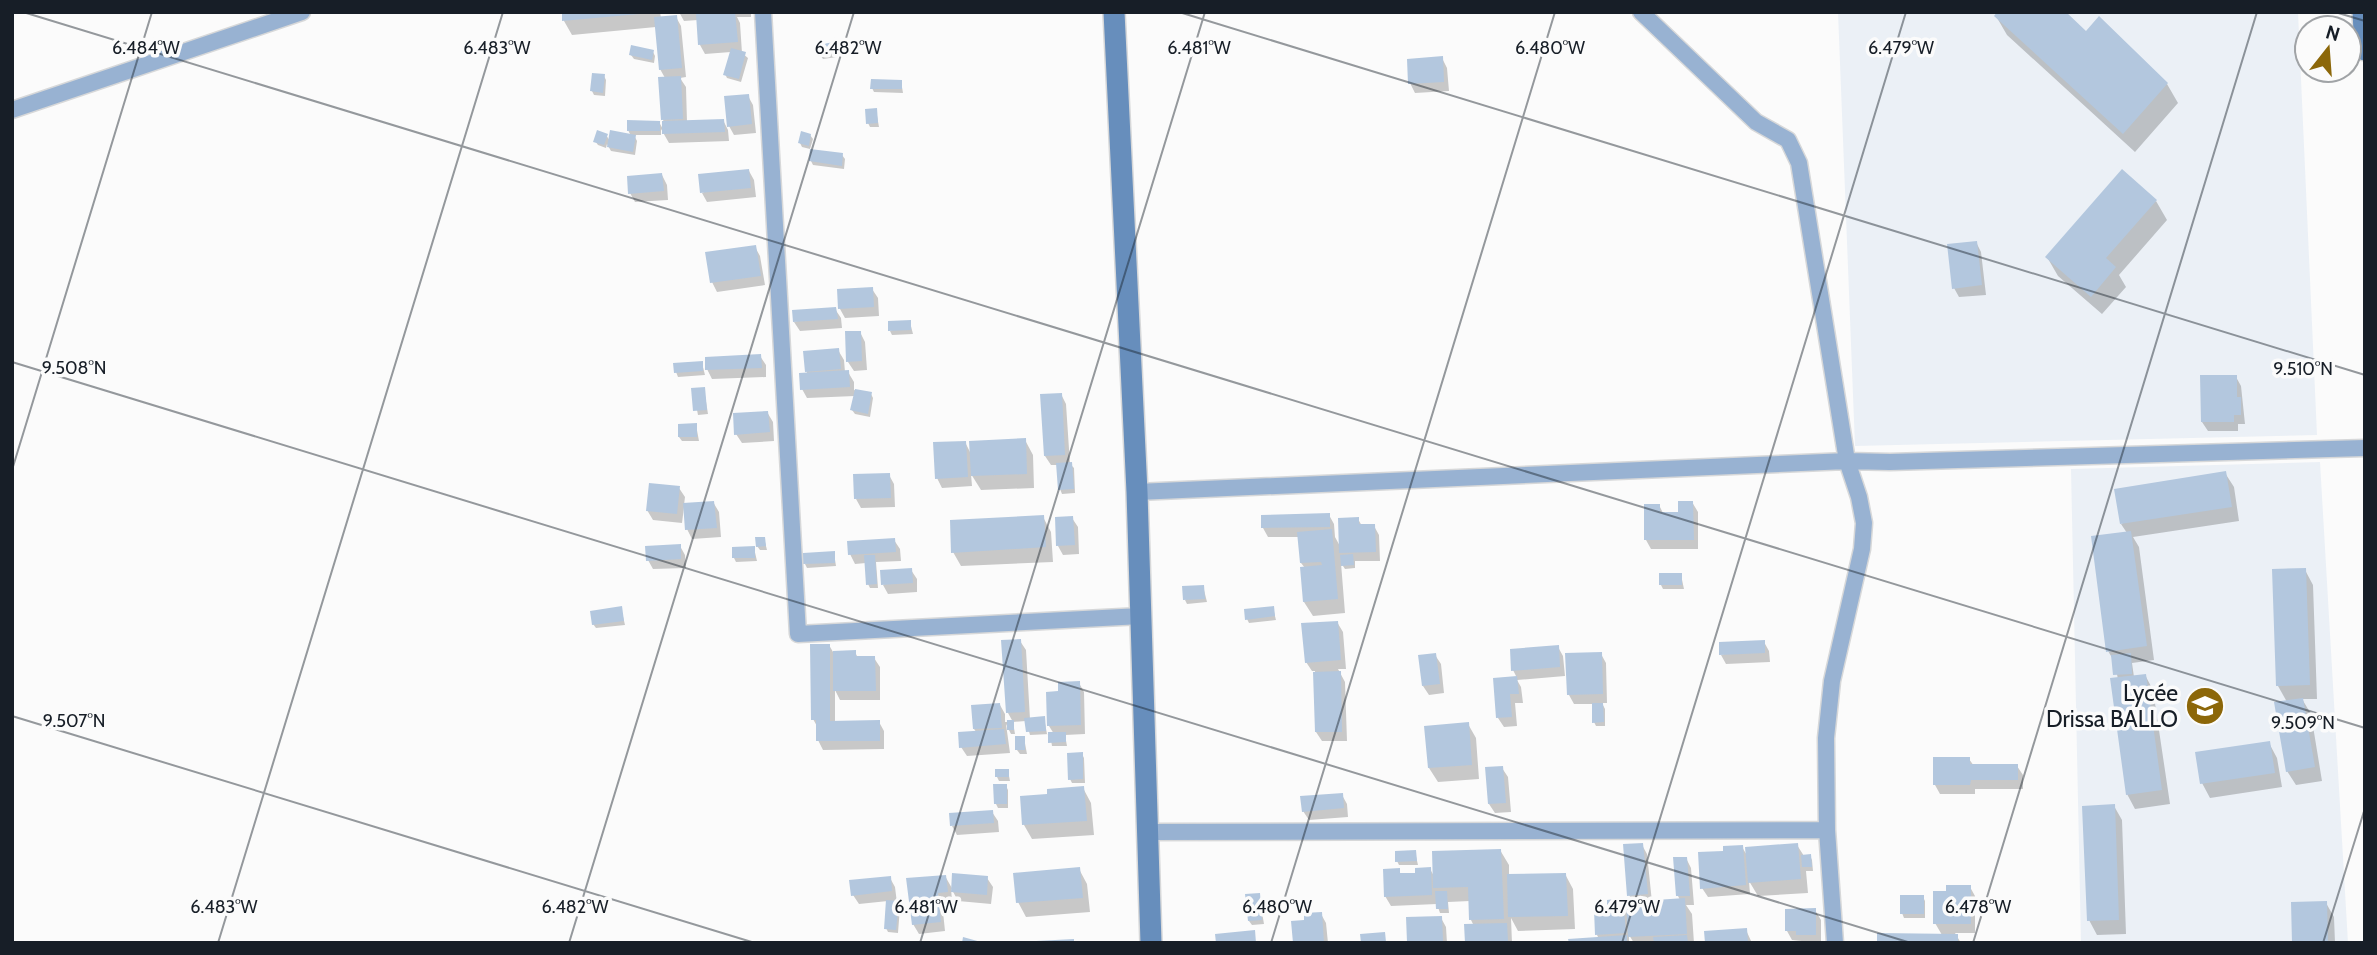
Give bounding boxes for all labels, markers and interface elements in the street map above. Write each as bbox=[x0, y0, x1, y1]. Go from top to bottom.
north arrow bbox=[2293, 14, 2363, 84]
text: N bbox=[2323, 20, 2343, 46]
text: 6.484°W bbox=[112, 37, 180, 59]
text: 6.483°W bbox=[463, 37, 531, 59]
text: 6.482°W bbox=[815, 37, 881, 59]
text: 6.481°W bbox=[1167, 37, 1231, 59]
text: 6.480°W bbox=[1515, 37, 1585, 59]
text: 6.479°W bbox=[1868, 37, 1934, 59]
text: 9.508°N bbox=[42, 357, 106, 379]
text: 9.510°N bbox=[2273, 358, 2333, 380]
place label: Lycée Drissa BALLO bbox=[2046, 679, 2178, 733]
school or university icon: Lycée Drissa BALLO bbox=[2184, 685, 2226, 727]
text: 9.507°N bbox=[43, 710, 105, 732]
text: 9.509°N bbox=[2271, 712, 2335, 734]
text: 6.483°W bbox=[190, 896, 258, 918]
text: 6.482°W bbox=[542, 896, 608, 918]
text: 6.481°W bbox=[894, 896, 958, 918]
text: 6.480°W bbox=[1242, 896, 1312, 918]
text: 6.479°W bbox=[1594, 896, 1660, 918]
text: 6.478°W bbox=[1945, 896, 2011, 918]

